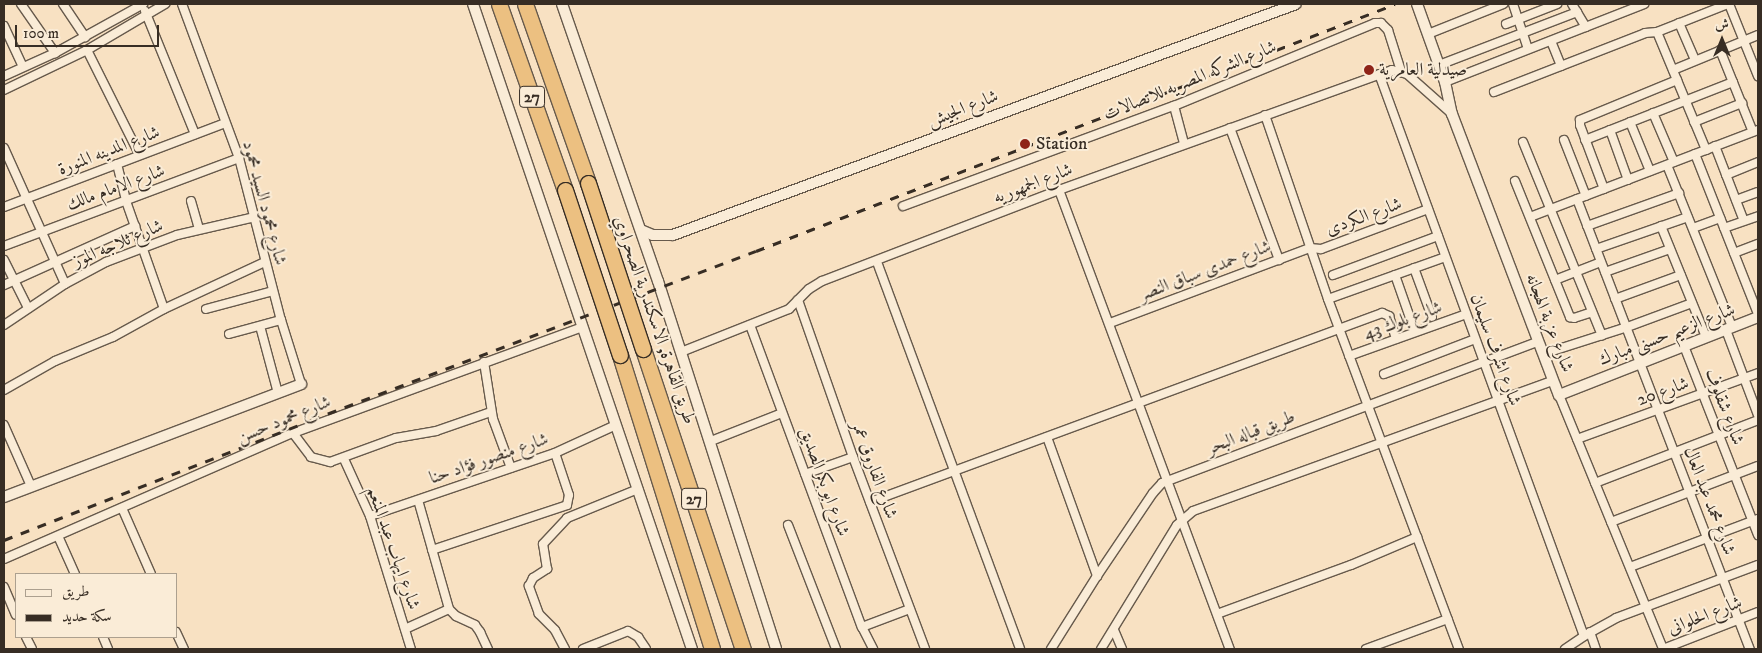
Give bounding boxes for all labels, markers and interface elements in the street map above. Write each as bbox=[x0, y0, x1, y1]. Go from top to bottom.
scale bar bbox=[18, 15, 161, 47]
north arrow bbox=[1697, 15, 1747, 65]
text: ش bbox=[1715, 16, 1729, 34]
text: 100 m bbox=[23, 24, 59, 43]
street label: شارع الشركه المصريه للاتصالات bbox=[1100, 36, 1280, 126]
place label: صيدلية العامرية bbox=[1379, 59, 1467, 81]
marker: صيدلية العامرية bbox=[1363, 64, 1375, 76]
road number: 27 bbox=[518, 84, 546, 110]
street label: شارع الجيش bbox=[925, 86, 1001, 132]
street label: شارع المدينه المنورة bbox=[55, 122, 163, 180]
place label: Station bbox=[1036, 133, 1087, 155]
marker: Station bbox=[1018, 137, 1032, 151]
street label: شارع محمود السيد محمود bbox=[237, 138, 291, 268]
street label: شارع الجمهوريه bbox=[990, 159, 1076, 209]
street label: شارع الامام مالك bbox=[64, 160, 168, 216]
street label: شارع الكردى bbox=[1323, 193, 1405, 241]
street label: طريق القاهرة, الاسكندرية الصحراوي bbox=[608, 213, 700, 427]
street label: شارع ثلاجه الموز bbox=[69, 215, 167, 273]
street label: شارع حمدى سباق النصر bbox=[1136, 236, 1274, 306]
street label: شارع عزبة الهجانه bbox=[1520, 271, 1578, 375]
street label: شارع اشرف سليمان bbox=[1465, 291, 1525, 409]
street label: شارع بلوك 43 bbox=[1361, 297, 1445, 345]
street label: شارع الزعيم حسنى مبارك bbox=[1596, 299, 1738, 371]
street label: شارع شقلوف bbox=[1700, 366, 1748, 448]
street label: شارع 20 bbox=[1634, 373, 1692, 411]
street label: شارع محمود حسن bbox=[234, 391, 334, 449]
street label: طريق قباله البحر bbox=[1204, 406, 1298, 460]
street label: شارع الفاروق عمر bbox=[846, 418, 902, 522]
street label: شارع ابو بكر الصديق bbox=[794, 424, 854, 540]
street label: شارع منصور فؤاد حنا bbox=[427, 429, 551, 489]
street label: شارع محمد عبد العال bbox=[1678, 444, 1740, 558]
street label: شارع ايهاب عبد المنعم bbox=[362, 483, 424, 613]
road number: 27 bbox=[680, 486, 708, 512]
legend bbox=[15, 573, 178, 638]
text: طريق bbox=[62, 582, 89, 601]
street label: شارع الحلوانى bbox=[1665, 592, 1745, 640]
text: سكة حديد bbox=[62, 607, 112, 626]

